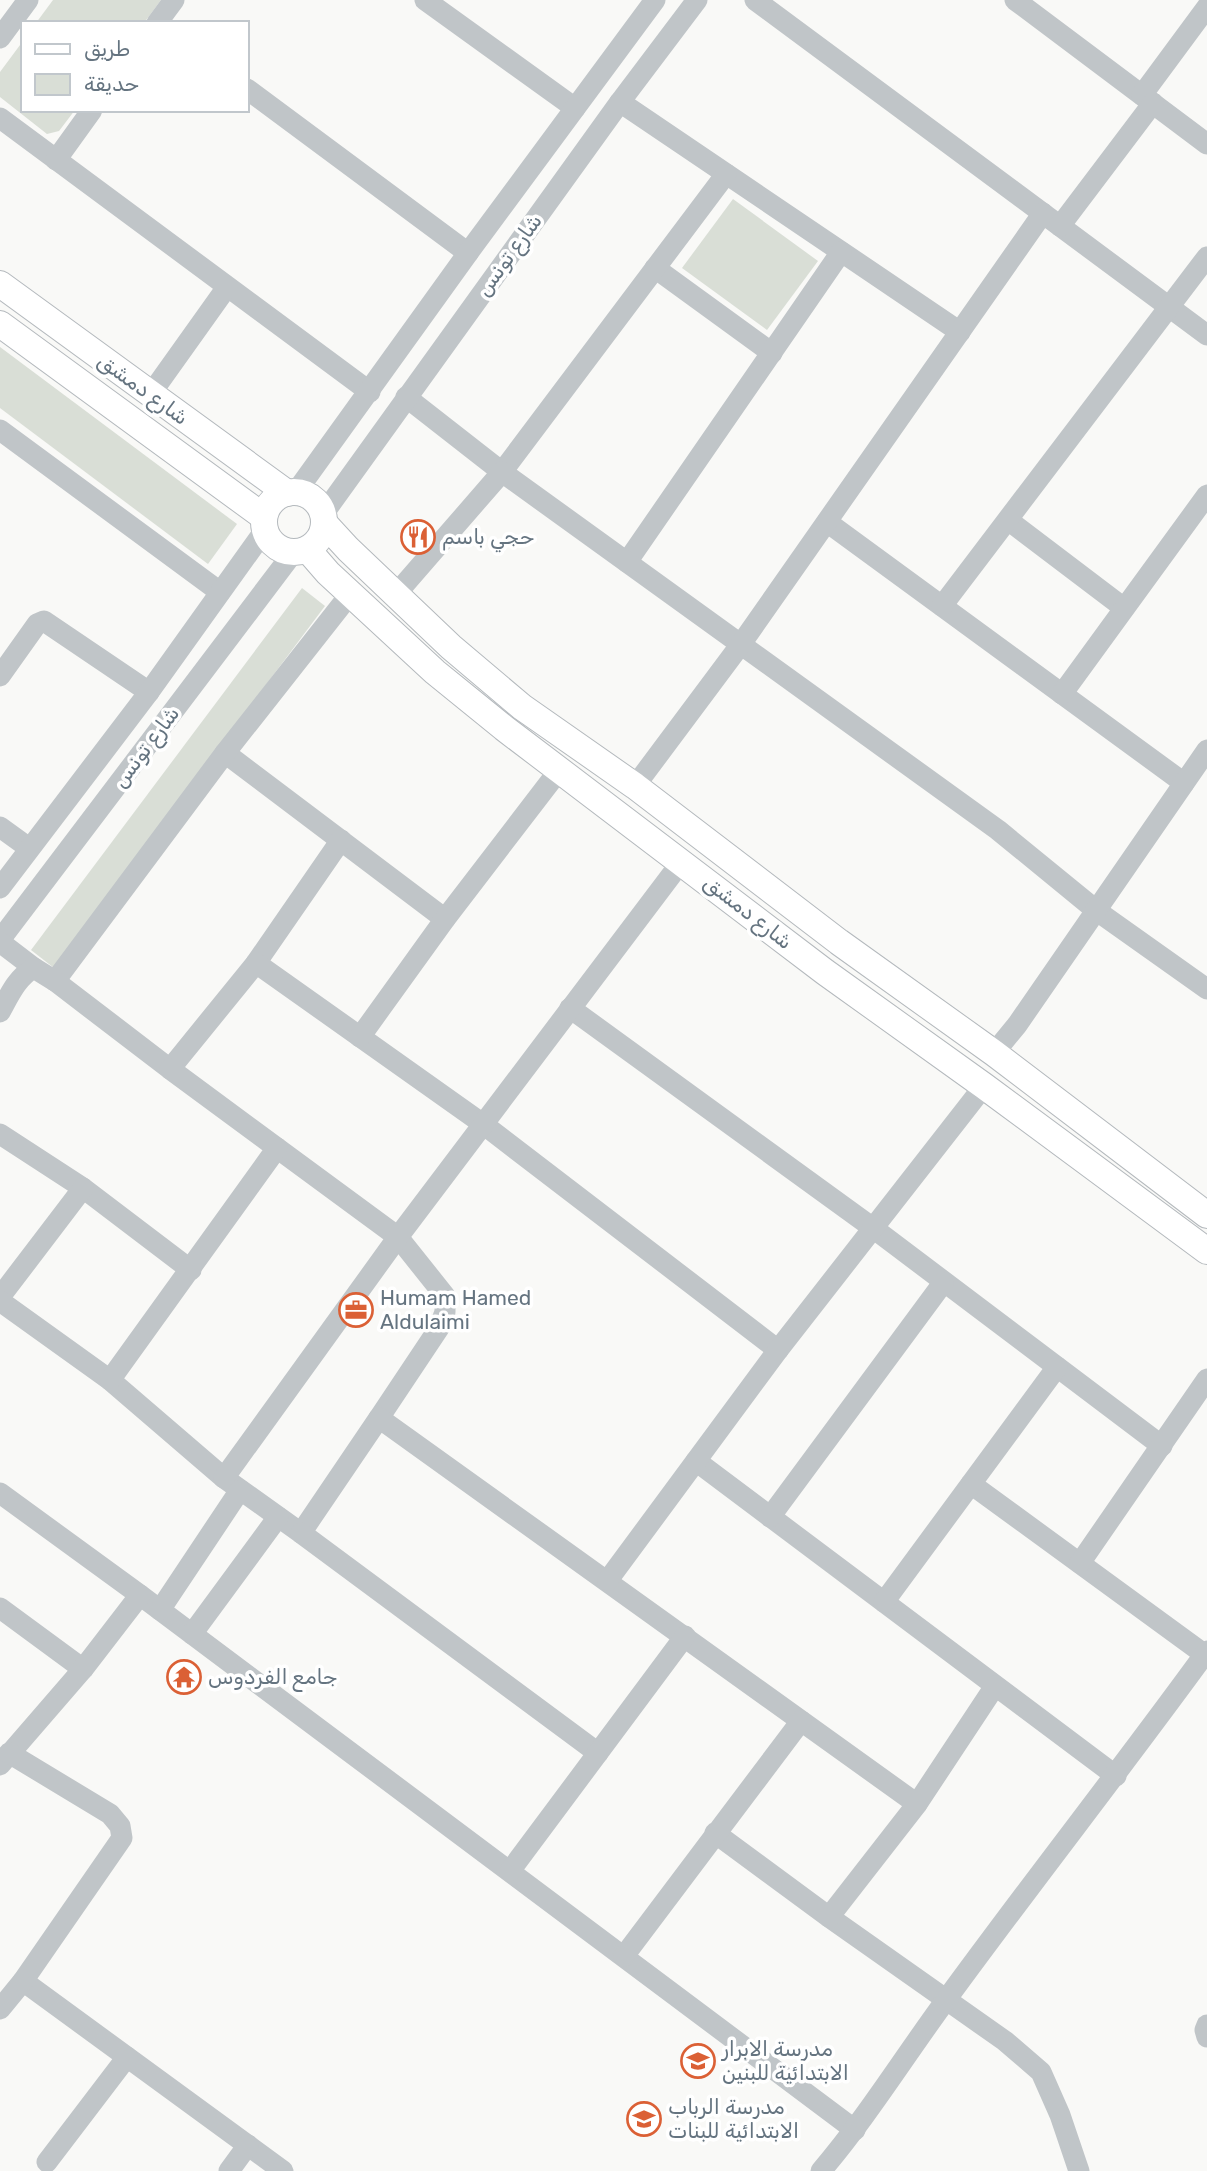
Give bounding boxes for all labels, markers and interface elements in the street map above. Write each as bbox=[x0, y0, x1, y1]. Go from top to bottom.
legend bbox=[21, 21, 248, 112]
text: طريق bbox=[84, 36, 130, 61]
text: حديقة bbox=[84, 71, 139, 96]
street label: شارع تونس bbox=[470, 209, 548, 302]
street label: شارع دمشق bbox=[92, 347, 193, 431]
restaurant icon: حجي باسم bbox=[399, 518, 437, 556]
place label: حجي باسم bbox=[442, 524, 534, 553]
street label: شارع تونس bbox=[107, 701, 186, 794]
street label: شارع دمشق bbox=[698, 869, 798, 956]
place label: Humam Hamed Aldulaimi bbox=[380, 1285, 531, 1334]
office icon: Humam Hamed Aldulaimi bbox=[337, 1291, 375, 1329]
temple icon: جامع الفردوس bbox=[165, 1658, 203, 1696]
place label: جامع الفردوس bbox=[208, 1664, 337, 1692]
place label: مدرسة الابرار الابتدائية للبنين bbox=[720, 2036, 849, 2085]
school or university icon: مدرسة الابرار الابتدائية للبنين bbox=[679, 2042, 717, 2080]
place label: مدرسة الرباب الابتدائية للبنات bbox=[668, 2094, 799, 2143]
school or university icon: مدرسة الرباب الابتدائية للبنات bbox=[625, 2100, 663, 2138]

